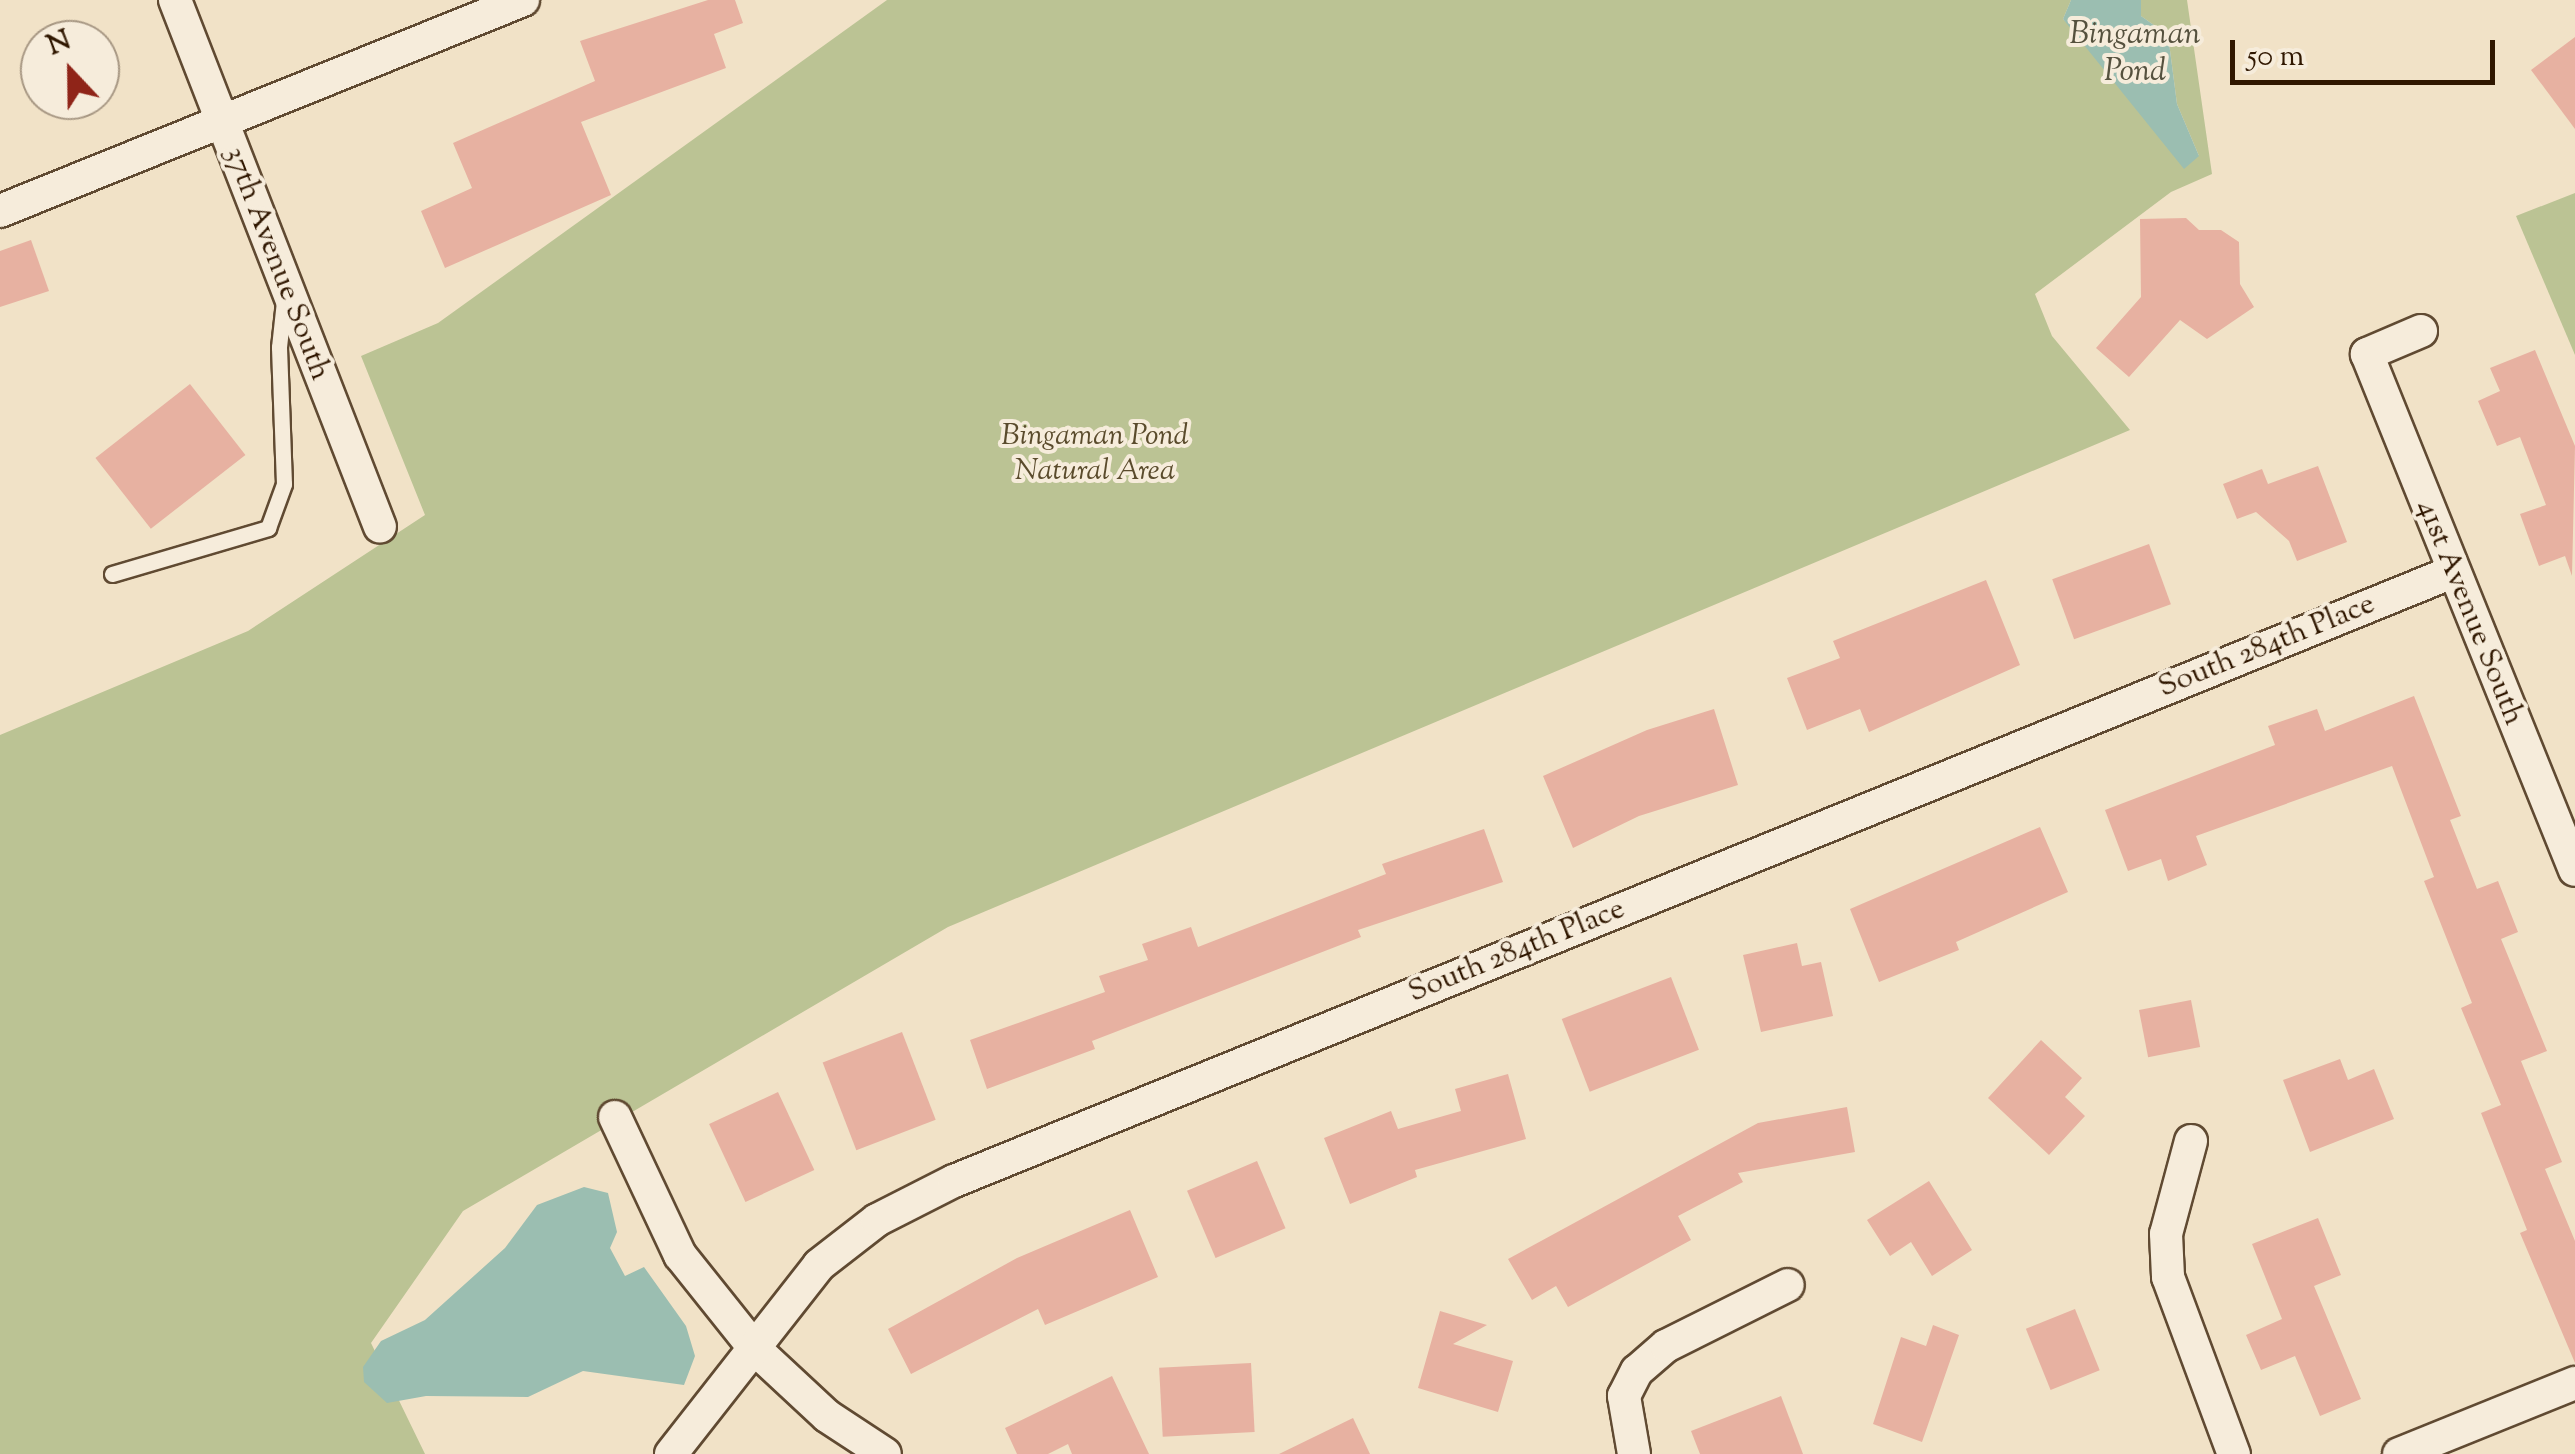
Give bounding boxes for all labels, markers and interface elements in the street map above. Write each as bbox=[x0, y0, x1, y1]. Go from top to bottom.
water label: Bingaman Pond bbox=[2070, 17, 2200, 92]
north arrow bbox=[20, 20, 120, 120]
scale bar bbox=[2235, 20, 2500, 82]
text: N bbox=[42, 21, 77, 67]
text: 50 m bbox=[2247, 36, 2304, 79]
street label: 37th Avenue South bbox=[215, 142, 337, 386]
park label: Bingaman Pond Natural Area bbox=[1001, 419, 1189, 490]
street label: 41st Avenue South bbox=[2407, 495, 2531, 731]
street label: South 284th Place bbox=[2154, 587, 2380, 707]
street label: South 284th Place bbox=[1404, 892, 1630, 1012]

